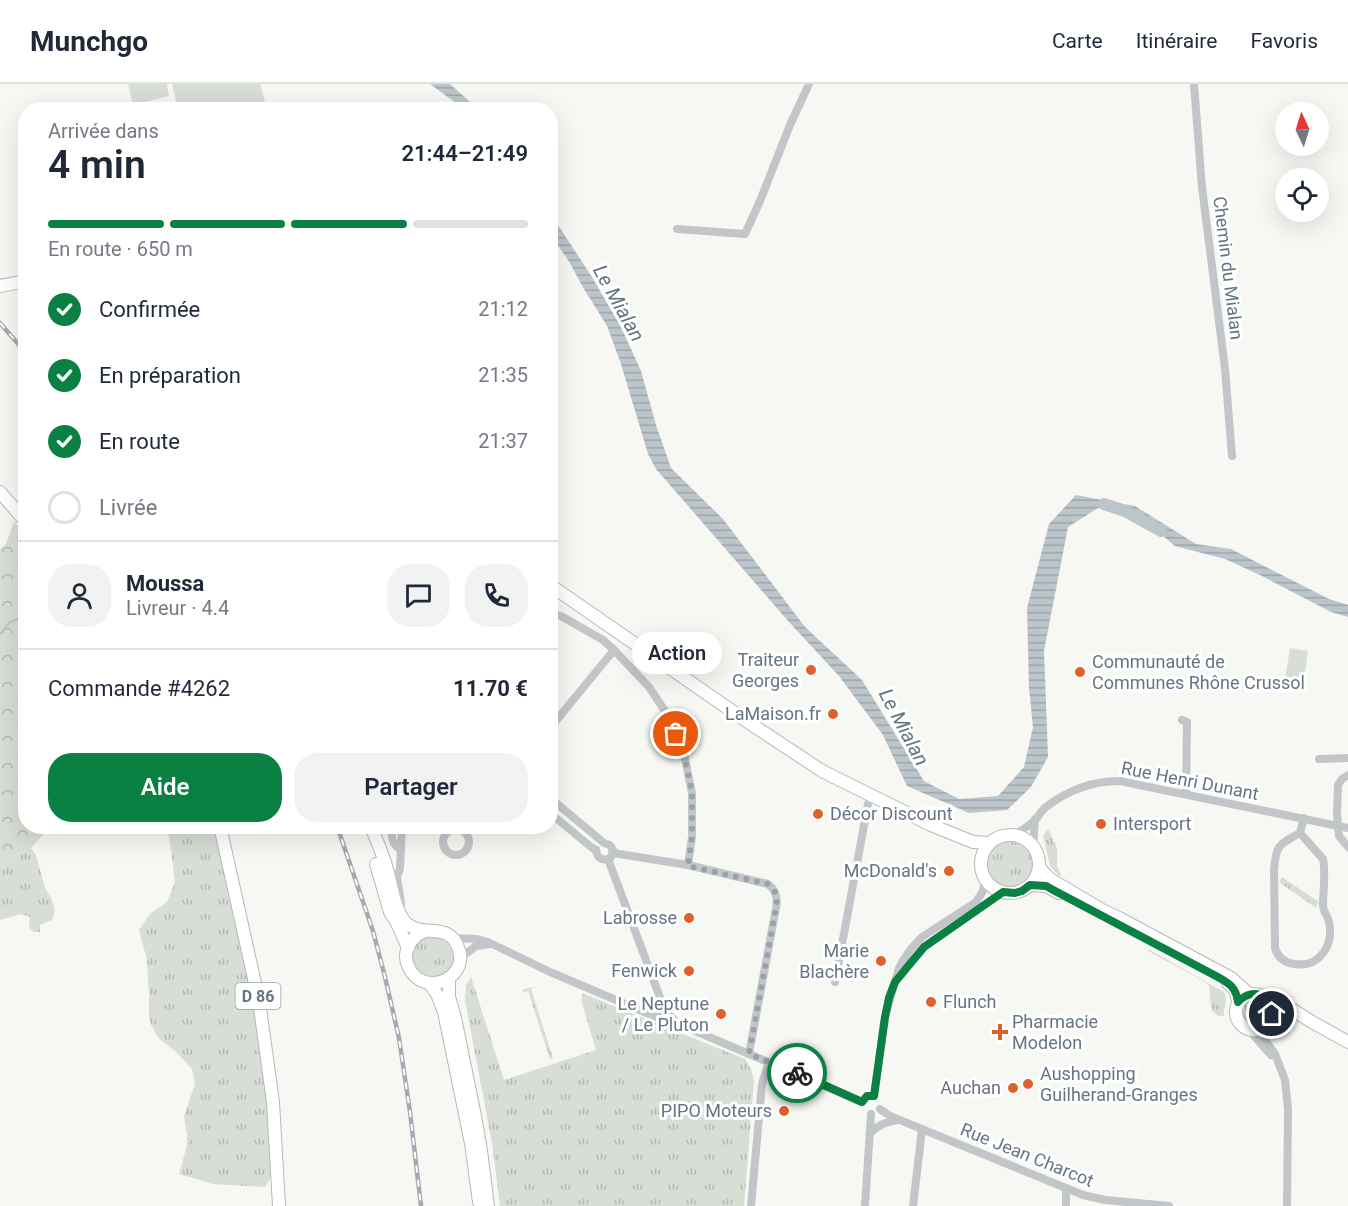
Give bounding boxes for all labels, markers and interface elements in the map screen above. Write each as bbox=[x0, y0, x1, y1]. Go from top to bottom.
text: Munchgo bbox=[30, 25, 148, 58]
text: Carte bbox=[1052, 29, 1103, 53]
text: Itinéraire bbox=[1136, 29, 1217, 53]
text: Favoris bbox=[1250, 29, 1318, 53]
north arrow bbox=[1275, 102, 1329, 156]
map controls bbox=[1275, 102, 1329, 222]
text: Arrivée dans bbox=[48, 119, 159, 143]
text: 21:44–21:49 bbox=[401, 141, 528, 166]
text: 4 min bbox=[48, 142, 146, 188]
button: locate bbox=[1275, 168, 1329, 222]
street label: Chemin du Mialan bbox=[1209, 195, 1248, 341]
text: En route · 650 m bbox=[48, 237, 193, 261]
water label: Le Mialan bbox=[588, 261, 650, 345]
icon: check bbox=[48, 293, 81, 326]
text: Confirmée bbox=[99, 297, 200, 322]
text: 21:12 bbox=[478, 297, 528, 321]
icon: check bbox=[48, 359, 81, 392]
text: En préparation bbox=[99, 363, 241, 388]
text: 21:35 bbox=[478, 363, 528, 387]
icon: check bbox=[48, 425, 81, 458]
text: En route bbox=[99, 429, 180, 454]
text: 21:37 bbox=[478, 429, 528, 453]
text: Livrée bbox=[99, 495, 157, 520]
button: person bbox=[48, 564, 111, 627]
button: chat bbox=[387, 564, 450, 627]
button: phone bbox=[465, 564, 528, 627]
text: Moussa bbox=[126, 571, 204, 596]
text: Livreur · 4.4 bbox=[126, 596, 229, 620]
callout: Action bbox=[631, 632, 721, 674]
text: Action bbox=[648, 641, 706, 665]
place label: Traiteur Georges bbox=[732, 649, 799, 691]
place label: Communauté de Communes Rhône Crussol bbox=[1092, 651, 1305, 693]
marker: Traiteur Georges bbox=[804, 663, 818, 677]
marker: Communauté de Communes Rhône Crussol bbox=[1073, 665, 1087, 679]
text: Commande #4262 bbox=[48, 676, 230, 701]
text: 11.70 € bbox=[453, 676, 528, 701]
water label: Le Mialan bbox=[874, 684, 934, 770]
place label: LaMaison.fr bbox=[725, 703, 821, 724]
marker: LaMaison.fr bbox=[826, 707, 840, 721]
pin bbox=[650, 708, 701, 759]
icon: bag bbox=[659, 717, 692, 750]
button: Aide bbox=[48, 753, 282, 822]
button: Partager bbox=[294, 753, 528, 822]
street label: Rue Henri Dunant bbox=[1120, 757, 1261, 804]
place label: Décor Discount bbox=[830, 803, 953, 824]
marker: Décor Discount bbox=[811, 807, 825, 821]
place label: Intersport bbox=[1113, 813, 1192, 834]
marker: Intersport bbox=[1094, 817, 1108, 831]
place label: McDonald's bbox=[844, 860, 937, 881]
marker: McDonald's bbox=[942, 864, 956, 878]
place label: Labrosse bbox=[603, 907, 677, 928]
marker: Labrosse bbox=[682, 911, 696, 925]
place label: Marie Blachère bbox=[799, 940, 869, 982]
marker: Marie Blachère bbox=[874, 954, 888, 968]
place label: Fenwick bbox=[611, 960, 678, 981]
marker: Fenwick bbox=[682, 964, 696, 978]
road number: D 86 bbox=[236, 983, 280, 1009]
pin bbox=[1246, 988, 1297, 1039]
place label: Flunch bbox=[943, 991, 997, 1012]
place label: Le Neptune / Le Pluton bbox=[618, 993, 709, 1035]
marker: Flunch bbox=[924, 995, 938, 1009]
icon: home bbox=[1255, 997, 1288, 1030]
marker: Le Neptune / Le Pluton bbox=[714, 1007, 728, 1021]
place label: Pharmacie Modelon bbox=[1012, 1011, 1098, 1053]
marker: Pharmacie Modelon bbox=[993, 1025, 1007, 1039]
courier bbox=[767, 1043, 827, 1103]
icon: bike bbox=[781, 1057, 814, 1090]
place label: Aushopping Guilherand-Granges bbox=[1040, 1063, 1198, 1105]
place label: Auchan bbox=[940, 1077, 1001, 1098]
marker: Aushopping Guilherand-Granges bbox=[1021, 1077, 1035, 1091]
marker: Auchan bbox=[1006, 1081, 1020, 1095]
place label: PIPO Moteurs bbox=[661, 1100, 772, 1121]
marker: PIPO Moteurs bbox=[777, 1104, 791, 1118]
street label: Rue Jean Charcot bbox=[958, 1118, 1097, 1191]

